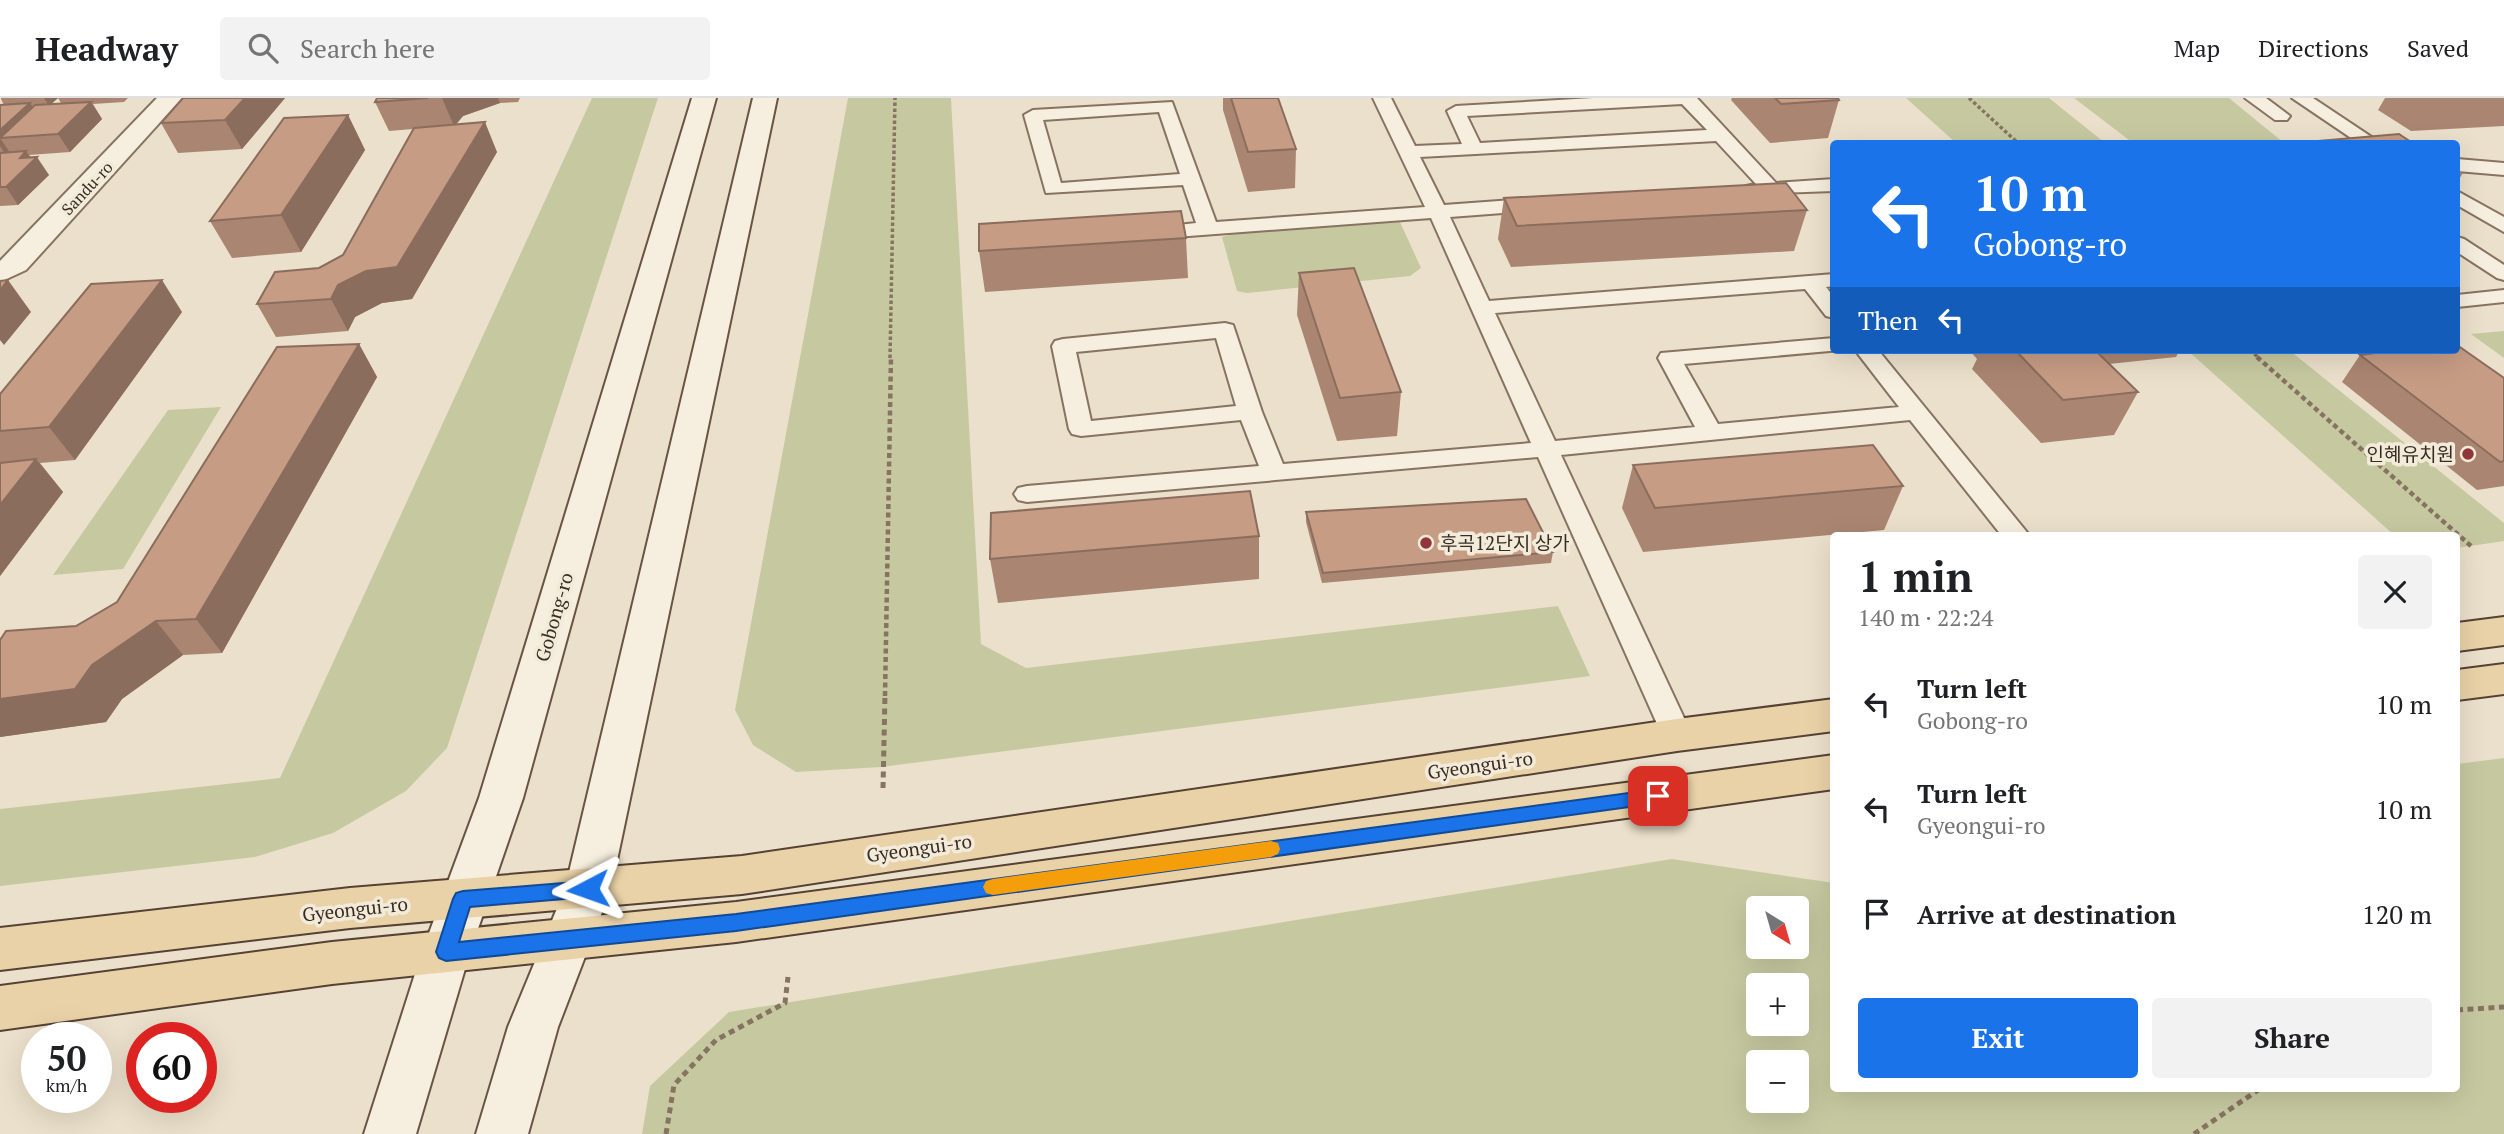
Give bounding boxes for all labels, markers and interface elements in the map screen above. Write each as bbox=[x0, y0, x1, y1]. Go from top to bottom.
search box bbox=[220, 17, 710, 80]
text: Headway bbox=[35, 27, 178, 70]
icon: search bbox=[244, 29, 282, 67]
text: Search here bbox=[300, 31, 435, 65]
text: Map bbox=[2174, 32, 2220, 64]
text: Directions bbox=[2258, 32, 2369, 64]
text: Saved bbox=[2407, 32, 2469, 64]
street label: Sandu-ro bbox=[56, 156, 118, 220]
text: 10 m bbox=[1973, 160, 2087, 225]
icon: left bbox=[1858, 168, 1949, 259]
text: Gobong-ro bbox=[1973, 223, 2127, 265]
icon: left bbox=[1932, 301, 1970, 339]
text: Then bbox=[1858, 303, 1918, 337]
place label: 인혜유치원 bbox=[2367, 441, 2454, 466]
marker: 인혜유치원 bbox=[2460, 446, 2476, 462]
place label: 후곡12단지 상가 bbox=[1440, 530, 1570, 555]
marker: 후곡12단지 상가 bbox=[1418, 535, 1434, 551]
text: 1 min bbox=[1858, 548, 1973, 604]
button: close bbox=[2358, 555, 2432, 629]
street label: Gobong-ro bbox=[529, 569, 578, 664]
text: 140 m · 22:24 bbox=[1858, 602, 1993, 633]
text: Turn left bbox=[1917, 671, 2027, 705]
icon: left bbox=[1858, 685, 1896, 723]
text: 10 m bbox=[2376, 687, 2432, 721]
text: Gobong-ro bbox=[1917, 705, 2028, 736]
street label: Gyeongui-ro bbox=[1426, 745, 1534, 784]
pin bbox=[1628, 766, 1688, 826]
text: Turn left bbox=[1917, 776, 2027, 810]
icon: arrive bbox=[1639, 777, 1677, 815]
icon: left bbox=[1858, 790, 1896, 828]
text: 10 m bbox=[2376, 792, 2432, 826]
text: Gyeongui-ro bbox=[1917, 810, 2046, 841]
street label: Gyeongui-ro bbox=[865, 828, 973, 867]
position arrow bbox=[551, 852, 625, 926]
street label: Gyeongui-ro bbox=[301, 891, 409, 926]
icon: arrive bbox=[1858, 895, 1896, 933]
north arrow bbox=[1746, 896, 1810, 959]
map controls bbox=[1746, 896, 1809, 1113]
text: Arrive at destination bbox=[1917, 897, 2176, 931]
text: 120 m bbox=[2362, 897, 2432, 931]
button: + bbox=[1746, 973, 1809, 1036]
button: Exit bbox=[1858, 998, 2138, 1078]
button: Share bbox=[2152, 998, 2432, 1078]
speed limit sign: 60 bbox=[126, 1022, 217, 1113]
text: 50 bbox=[47, 1035, 86, 1081]
button: − bbox=[1746, 1050, 1809, 1113]
text: km/h bbox=[46, 1073, 87, 1097]

